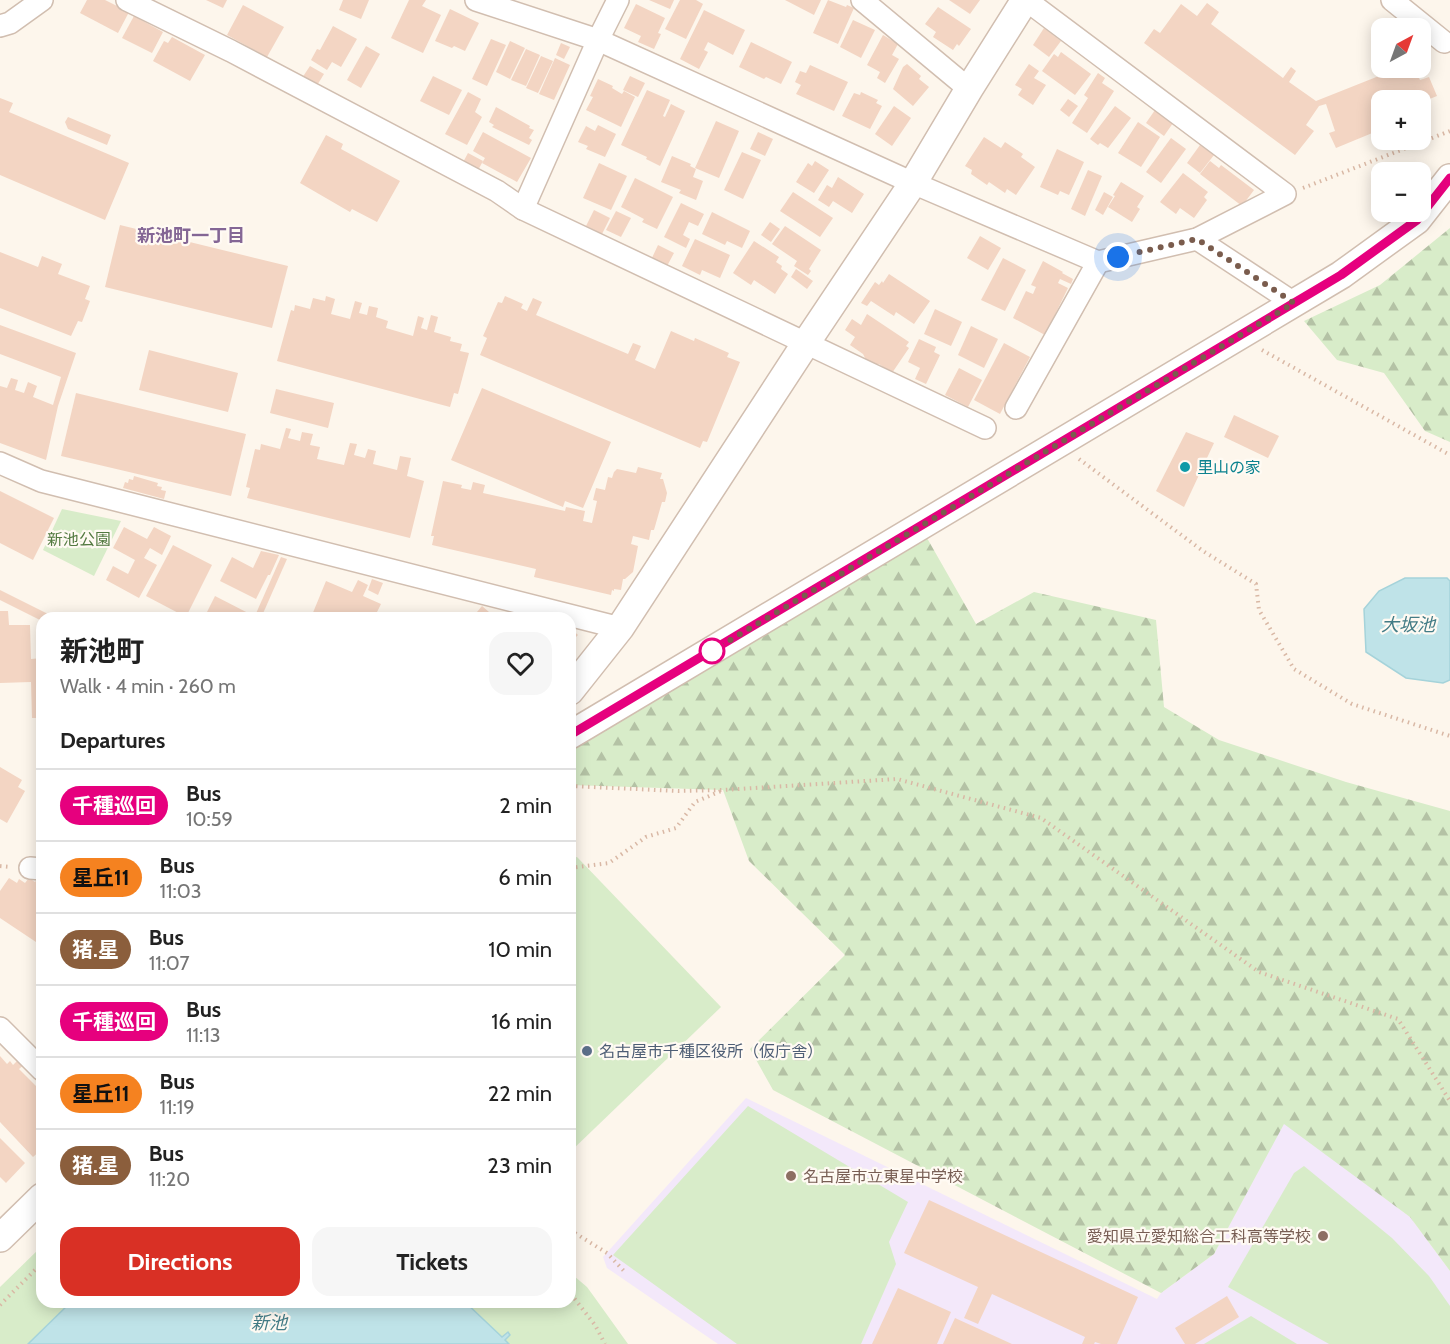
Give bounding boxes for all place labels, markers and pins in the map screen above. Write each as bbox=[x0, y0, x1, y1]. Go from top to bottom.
place label: 里山の家 bbox=[1197, 458, 1261, 477]
marker: 里山の家 bbox=[1178, 460, 1192, 474]
unlabelled marker bbox=[699, 638, 725, 664]
place label: 名古屋市千種区役所（仮庁舎） bbox=[599, 1042, 823, 1061]
marker: 名古屋市千種区役所（仮庁舎） bbox=[580, 1044, 594, 1058]
place label: 名古屋市立東星中学校 bbox=[803, 1167, 963, 1186]
marker: 名古屋市立東星中学校 bbox=[784, 1169, 798, 1183]
place label: 愛知県立愛知総合工科高等学校 bbox=[1087, 1227, 1311, 1246]
marker: 愛知県立愛知総合工科高等学校 bbox=[1316, 1229, 1330, 1243]

